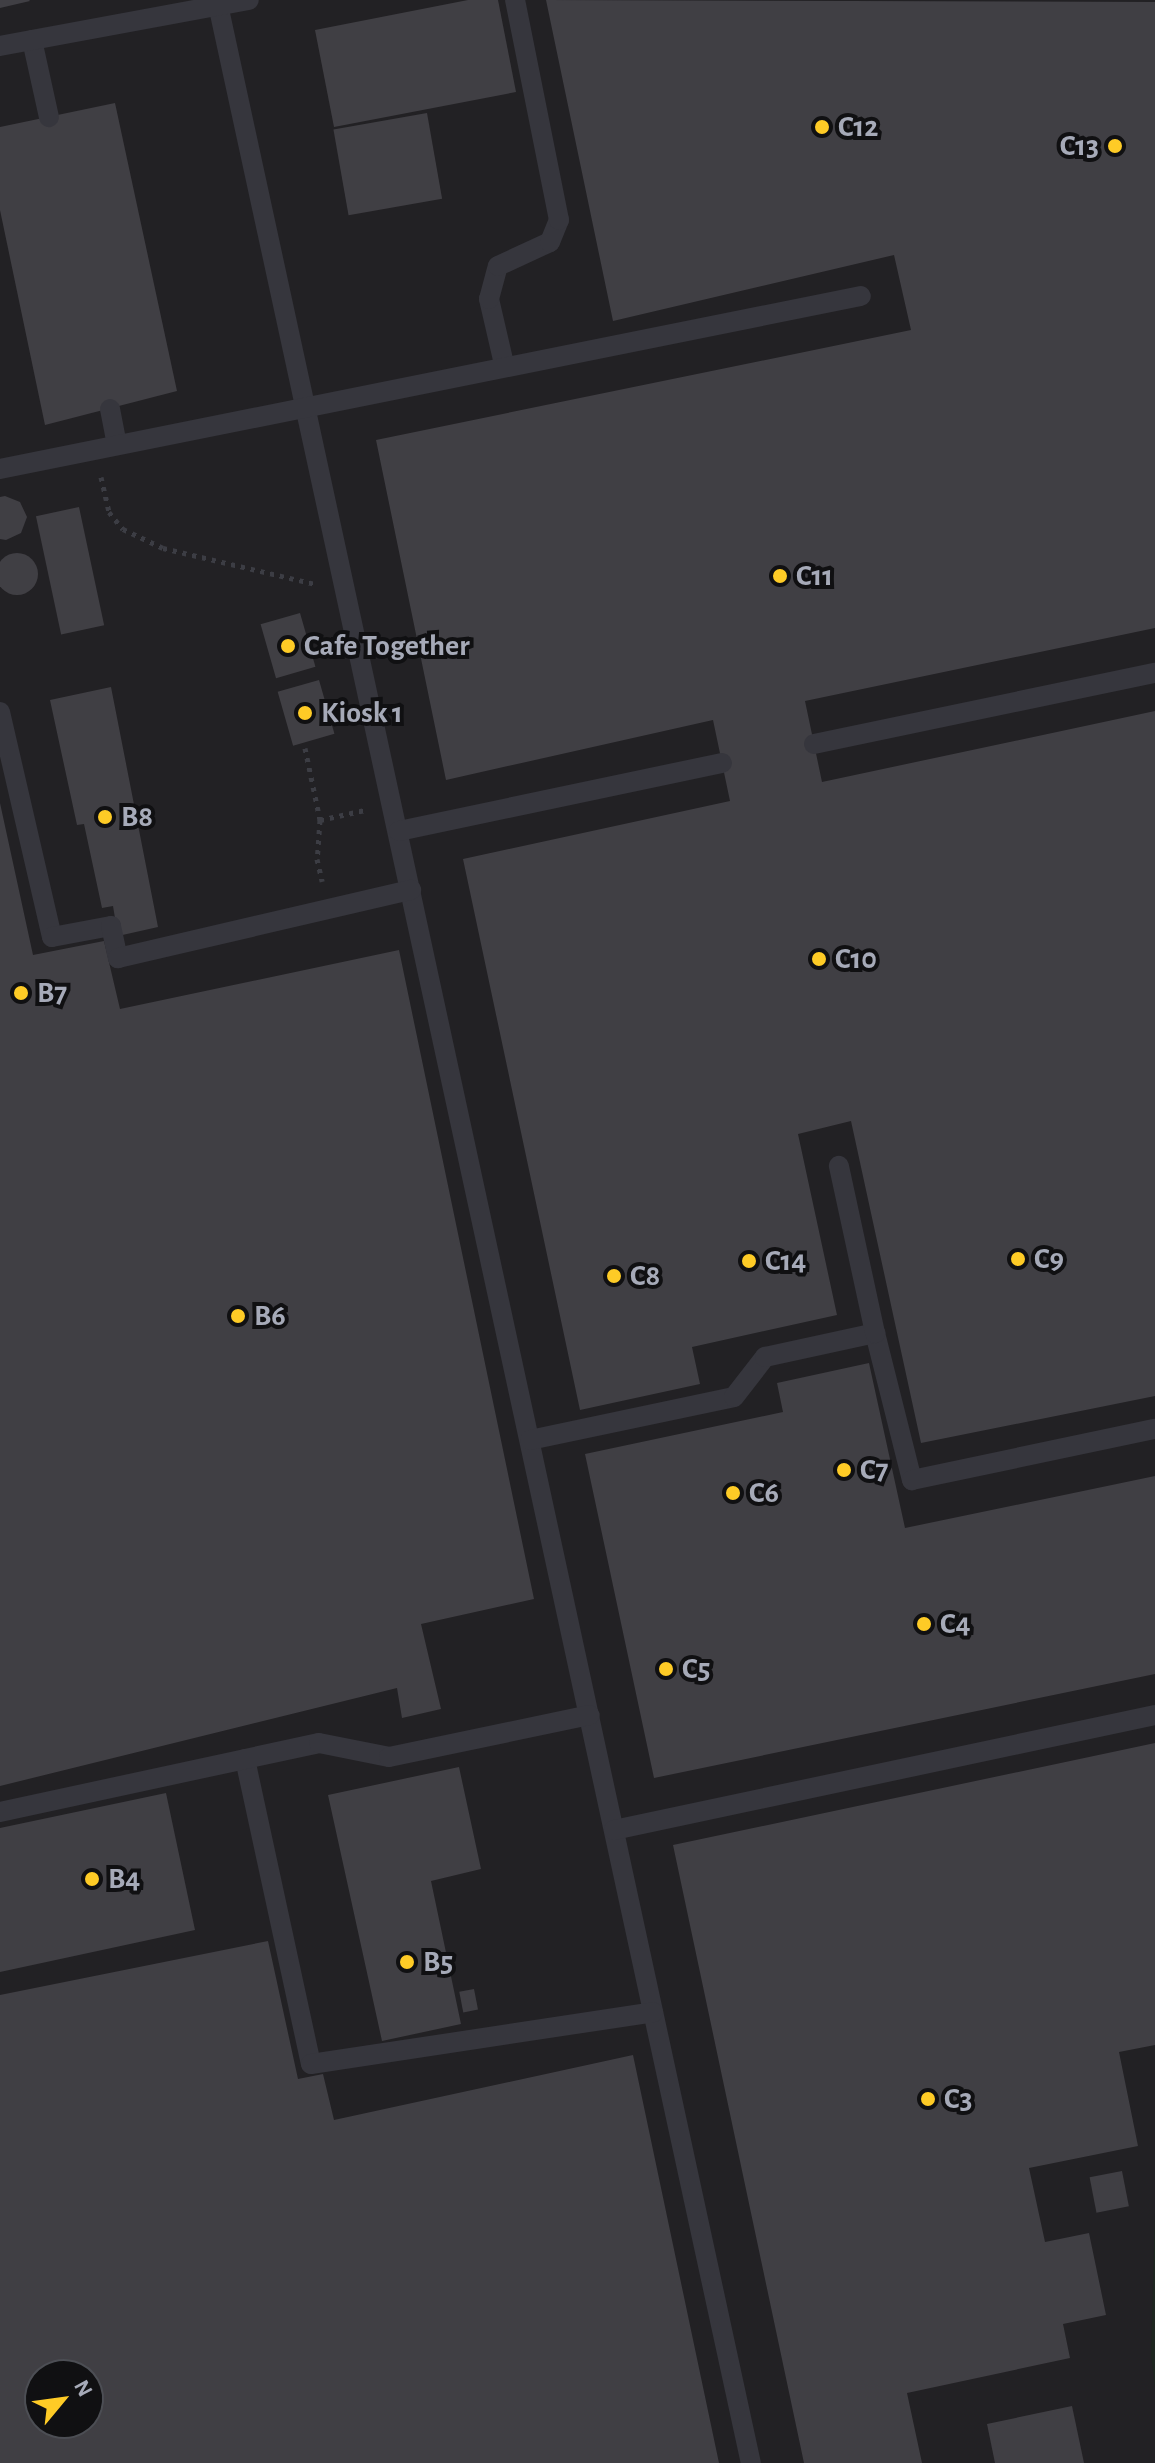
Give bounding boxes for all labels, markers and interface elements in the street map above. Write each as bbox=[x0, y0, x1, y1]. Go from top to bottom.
place label: C12 bbox=[838, 109, 878, 145]
marker: C12 bbox=[813, 118, 831, 136]
place label: C13 bbox=[1060, 128, 1099, 164]
marker: C13 bbox=[1106, 137, 1124, 155]
place label: C11 bbox=[796, 558, 833, 594]
marker: C11 bbox=[771, 567, 789, 585]
place label: Cafe Together bbox=[304, 628, 470, 664]
marker: Cafe Together bbox=[279, 637, 297, 655]
place label: Kiosk 1 bbox=[321, 695, 403, 731]
marker: Kiosk 1 bbox=[296, 704, 314, 722]
place label: B8 bbox=[121, 799, 153, 835]
marker: B8 bbox=[96, 808, 114, 826]
place label: C10 bbox=[835, 941, 877, 977]
marker: C10 bbox=[810, 950, 828, 968]
place label: B7 bbox=[37, 975, 67, 1011]
marker: B7 bbox=[12, 984, 30, 1002]
place label: C9 bbox=[1034, 1241, 1064, 1277]
place label: C14 bbox=[765, 1243, 806, 1279]
marker: C9 bbox=[1009, 1250, 1027, 1268]
marker: C14 bbox=[740, 1252, 758, 1270]
place label: C8 bbox=[630, 1258, 660, 1294]
marker: C8 bbox=[605, 1267, 623, 1285]
place label: B6 bbox=[254, 1298, 286, 1334]
marker: B6 bbox=[229, 1307, 247, 1325]
place label: C7 bbox=[860, 1452, 888, 1488]
marker: C7 bbox=[835, 1461, 853, 1479]
place label: C6 bbox=[749, 1475, 779, 1511]
marker: C6 bbox=[724, 1484, 742, 1502]
place label: C4 bbox=[940, 1606, 971, 1642]
marker: C4 bbox=[915, 1615, 933, 1633]
place label: C5 bbox=[682, 1651, 710, 1687]
marker: C5 bbox=[657, 1660, 675, 1678]
place label: B4 bbox=[108, 1861, 140, 1897]
marker: B4 bbox=[83, 1870, 101, 1888]
place label: B5 bbox=[423, 1944, 453, 1980]
marker: B5 bbox=[398, 1953, 416, 1971]
place label: C3 bbox=[944, 2081, 972, 2117]
marker: C3 bbox=[919, 2090, 937, 2108]
north arrow bbox=[24, 2359, 104, 2439]
text: N bbox=[70, 2376, 97, 2400]

